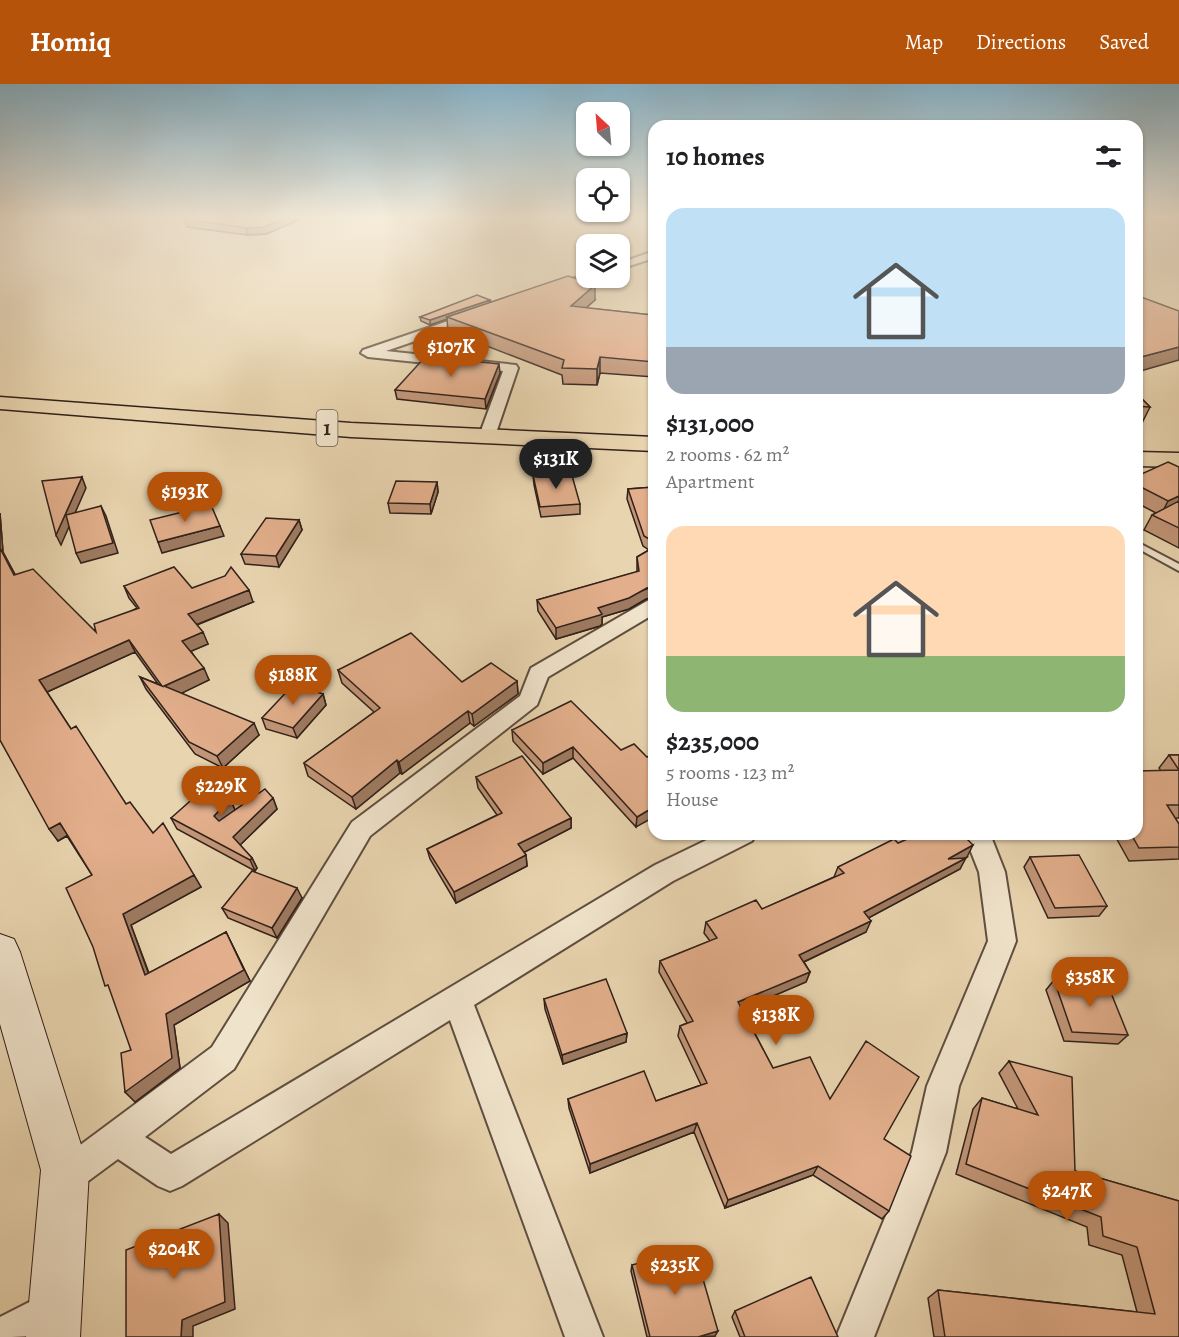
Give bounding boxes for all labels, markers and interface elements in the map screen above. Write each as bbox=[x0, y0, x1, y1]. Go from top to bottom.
text: Homiq bbox=[30, 23, 111, 61]
text: Map bbox=[905, 28, 943, 56]
text: Directions bbox=[976, 28, 1066, 56]
text: Saved bbox=[1099, 28, 1149, 56]
north arrow bbox=[576, 102, 630, 156]
map controls bbox=[576, 102, 630, 288]
text: 10 homes bbox=[666, 139, 765, 174]
icon: filters bbox=[1092, 140, 1125, 173]
button: locate bbox=[576, 168, 630, 222]
button: layers bbox=[576, 234, 630, 288]
icon: home bbox=[842, 247, 950, 355]
pin: $107K bbox=[409, 327, 493, 378]
text: $107K bbox=[427, 333, 475, 360]
text: $131,000 bbox=[666, 406, 754, 441]
road number: 1 bbox=[316, 410, 338, 446]
pin: $131K bbox=[514, 439, 598, 490]
text: 2 rooms · 62 m² bbox=[666, 441, 789, 468]
text: $131K bbox=[533, 445, 579, 472]
text: Apartment bbox=[666, 468, 755, 495]
pin: $193K bbox=[143, 472, 227, 523]
text: $193K bbox=[161, 478, 209, 505]
icon: home bbox=[842, 565, 950, 673]
pin: $188K bbox=[251, 655, 335, 706]
text: $188K bbox=[269, 661, 317, 688]
text: $235,000 bbox=[666, 724, 759, 759]
text: 5 rooms · 123 m² bbox=[666, 759, 794, 786]
pin: $229K bbox=[179, 766, 263, 817]
text: $229K bbox=[195, 772, 247, 799]
text: House bbox=[666, 786, 718, 813]
pin: $358K bbox=[1048, 957, 1132, 1008]
text: $358K bbox=[1065, 963, 1115, 990]
pin: $138K bbox=[734, 995, 818, 1046]
text: $138K bbox=[752, 1001, 800, 1028]
pin: $247K bbox=[1025, 1171, 1109, 1222]
text: $247K bbox=[1042, 1177, 1092, 1204]
pin: $204K bbox=[132, 1229, 216, 1280]
text: $204K bbox=[148, 1235, 200, 1262]
pin: $235K bbox=[633, 1245, 717, 1296]
text: $235K bbox=[650, 1251, 700, 1278]

